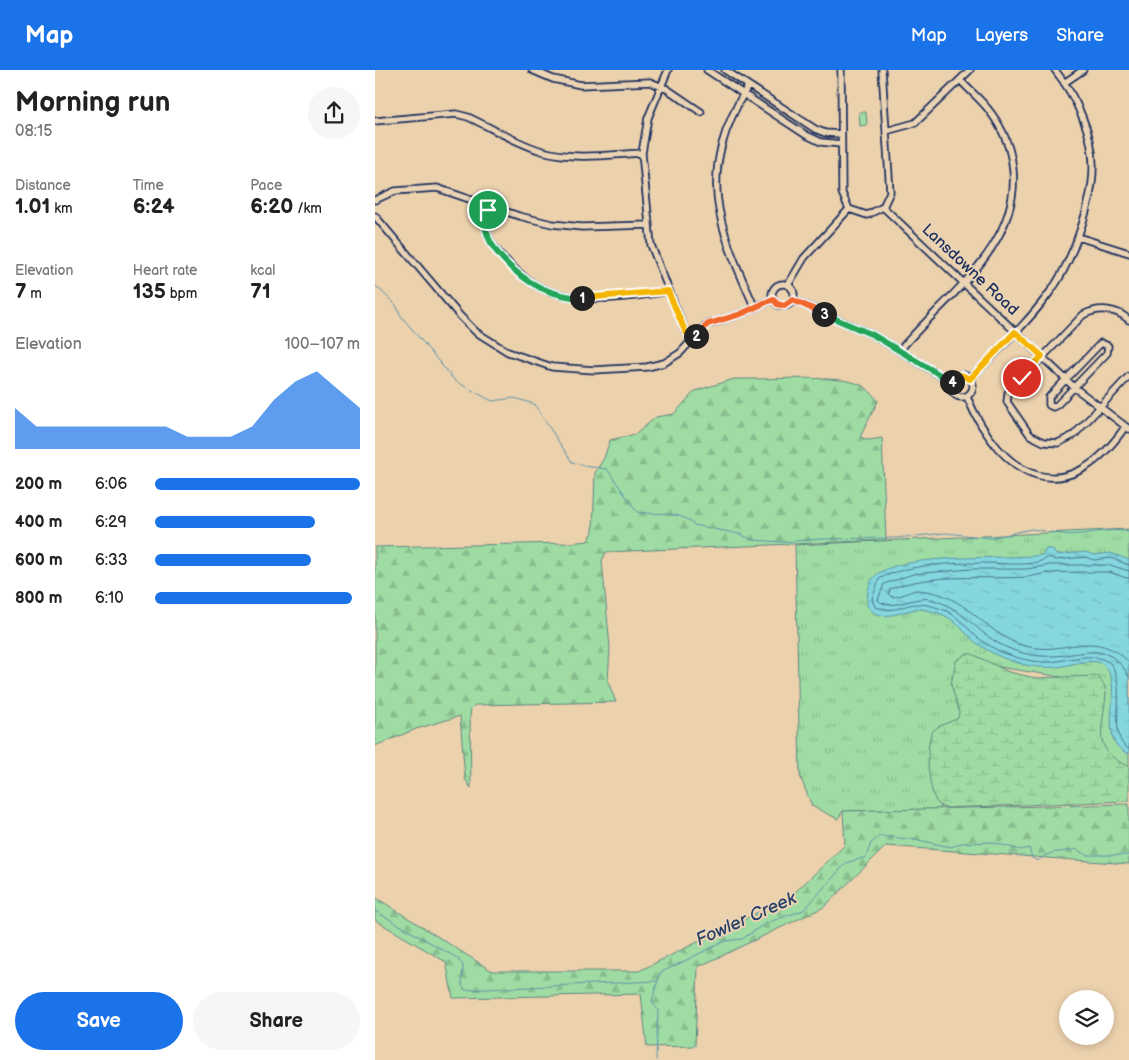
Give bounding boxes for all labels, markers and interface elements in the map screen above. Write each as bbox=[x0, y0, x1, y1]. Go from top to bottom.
text: Map bbox=[25, 21, 73, 50]
text: Map bbox=[911, 25, 947, 46]
text: Layers bbox=[975, 25, 1028, 46]
text: Share bbox=[1056, 25, 1104, 46]
text: Morning run bbox=[15, 86, 170, 119]
button: share bbox=[308, 87, 360, 139]
text: 08:15 bbox=[15, 122, 52, 141]
text: Distance bbox=[15, 177, 71, 194]
text: Time bbox=[133, 177, 164, 194]
text: Pace bbox=[250, 177, 282, 194]
pin bbox=[467, 189, 509, 231]
text: 1.01 bbox=[15, 194, 50, 219]
text: 6:24 bbox=[133, 194, 175, 219]
text: 6:20 bbox=[250, 194, 293, 219]
icon: arrive bbox=[474, 196, 502, 224]
text: km bbox=[50, 200, 73, 217]
text: /km bbox=[293, 200, 322, 217]
street label: Lansdowne Road bbox=[918, 220, 1022, 320]
text: Elevation bbox=[15, 262, 73, 279]
text: Heart rate bbox=[133, 262, 197, 279]
text: kcal bbox=[250, 262, 275, 279]
text: 7 bbox=[15, 279, 27, 304]
text: 135 bbox=[133, 279, 166, 304]
text: 71 bbox=[250, 279, 271, 304]
text: m bbox=[27, 285, 42, 302]
text: bpm bbox=[166, 285, 197, 302]
pin: 1 bbox=[569, 286, 595, 310]
text: 1 bbox=[580, 290, 585, 307]
pin: 3 bbox=[811, 302, 837, 326]
text: 3 bbox=[820, 306, 829, 323]
pin: 2 bbox=[683, 324, 709, 348]
text: 2 bbox=[692, 328, 701, 345]
text: Elevation bbox=[15, 335, 82, 354]
text: 100–107 m bbox=[284, 335, 360, 354]
pin bbox=[1001, 357, 1043, 399]
icon: check bbox=[1008, 364, 1036, 392]
pin: 4 bbox=[939, 370, 965, 394]
text: 4 bbox=[948, 374, 957, 391]
text: 200 m bbox=[15, 475, 62, 494]
text: 6:06 bbox=[95, 475, 127, 494]
text: 400 m bbox=[15, 513, 62, 532]
text: 6:29 bbox=[95, 513, 127, 532]
text: 600 m bbox=[15, 551, 63, 570]
text: 6:33 bbox=[95, 551, 128, 570]
text: 800 m bbox=[15, 589, 63, 608]
text: 6:10 bbox=[95, 589, 124, 608]
water label: Fowler Creek bbox=[692, 887, 801, 951]
map controls bbox=[1059, 990, 1114, 1045]
button: layers bbox=[1059, 990, 1114, 1045]
button: Save bbox=[15, 992, 183, 1050]
button: Share bbox=[193, 992, 360, 1050]

